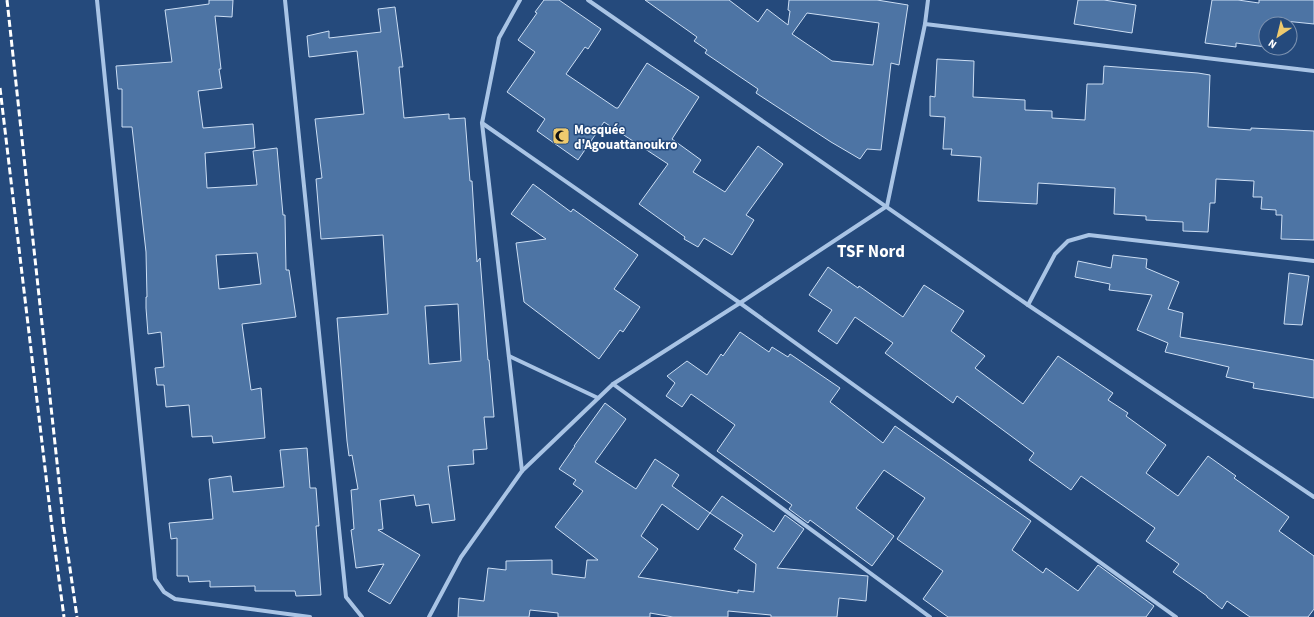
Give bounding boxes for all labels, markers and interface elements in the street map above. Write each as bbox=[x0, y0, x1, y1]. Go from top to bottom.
north arrow bbox=[1258, 16, 1298, 56]
text: N bbox=[1265, 36, 1280, 52]
place label: Mosquée d'Agouattanoukro bbox=[574, 121, 677, 154]
mosque icon: Mosquée d'Agouattanoukro bbox=[551, 126, 571, 146]
district label: TSF Nord bbox=[837, 240, 905, 264]

